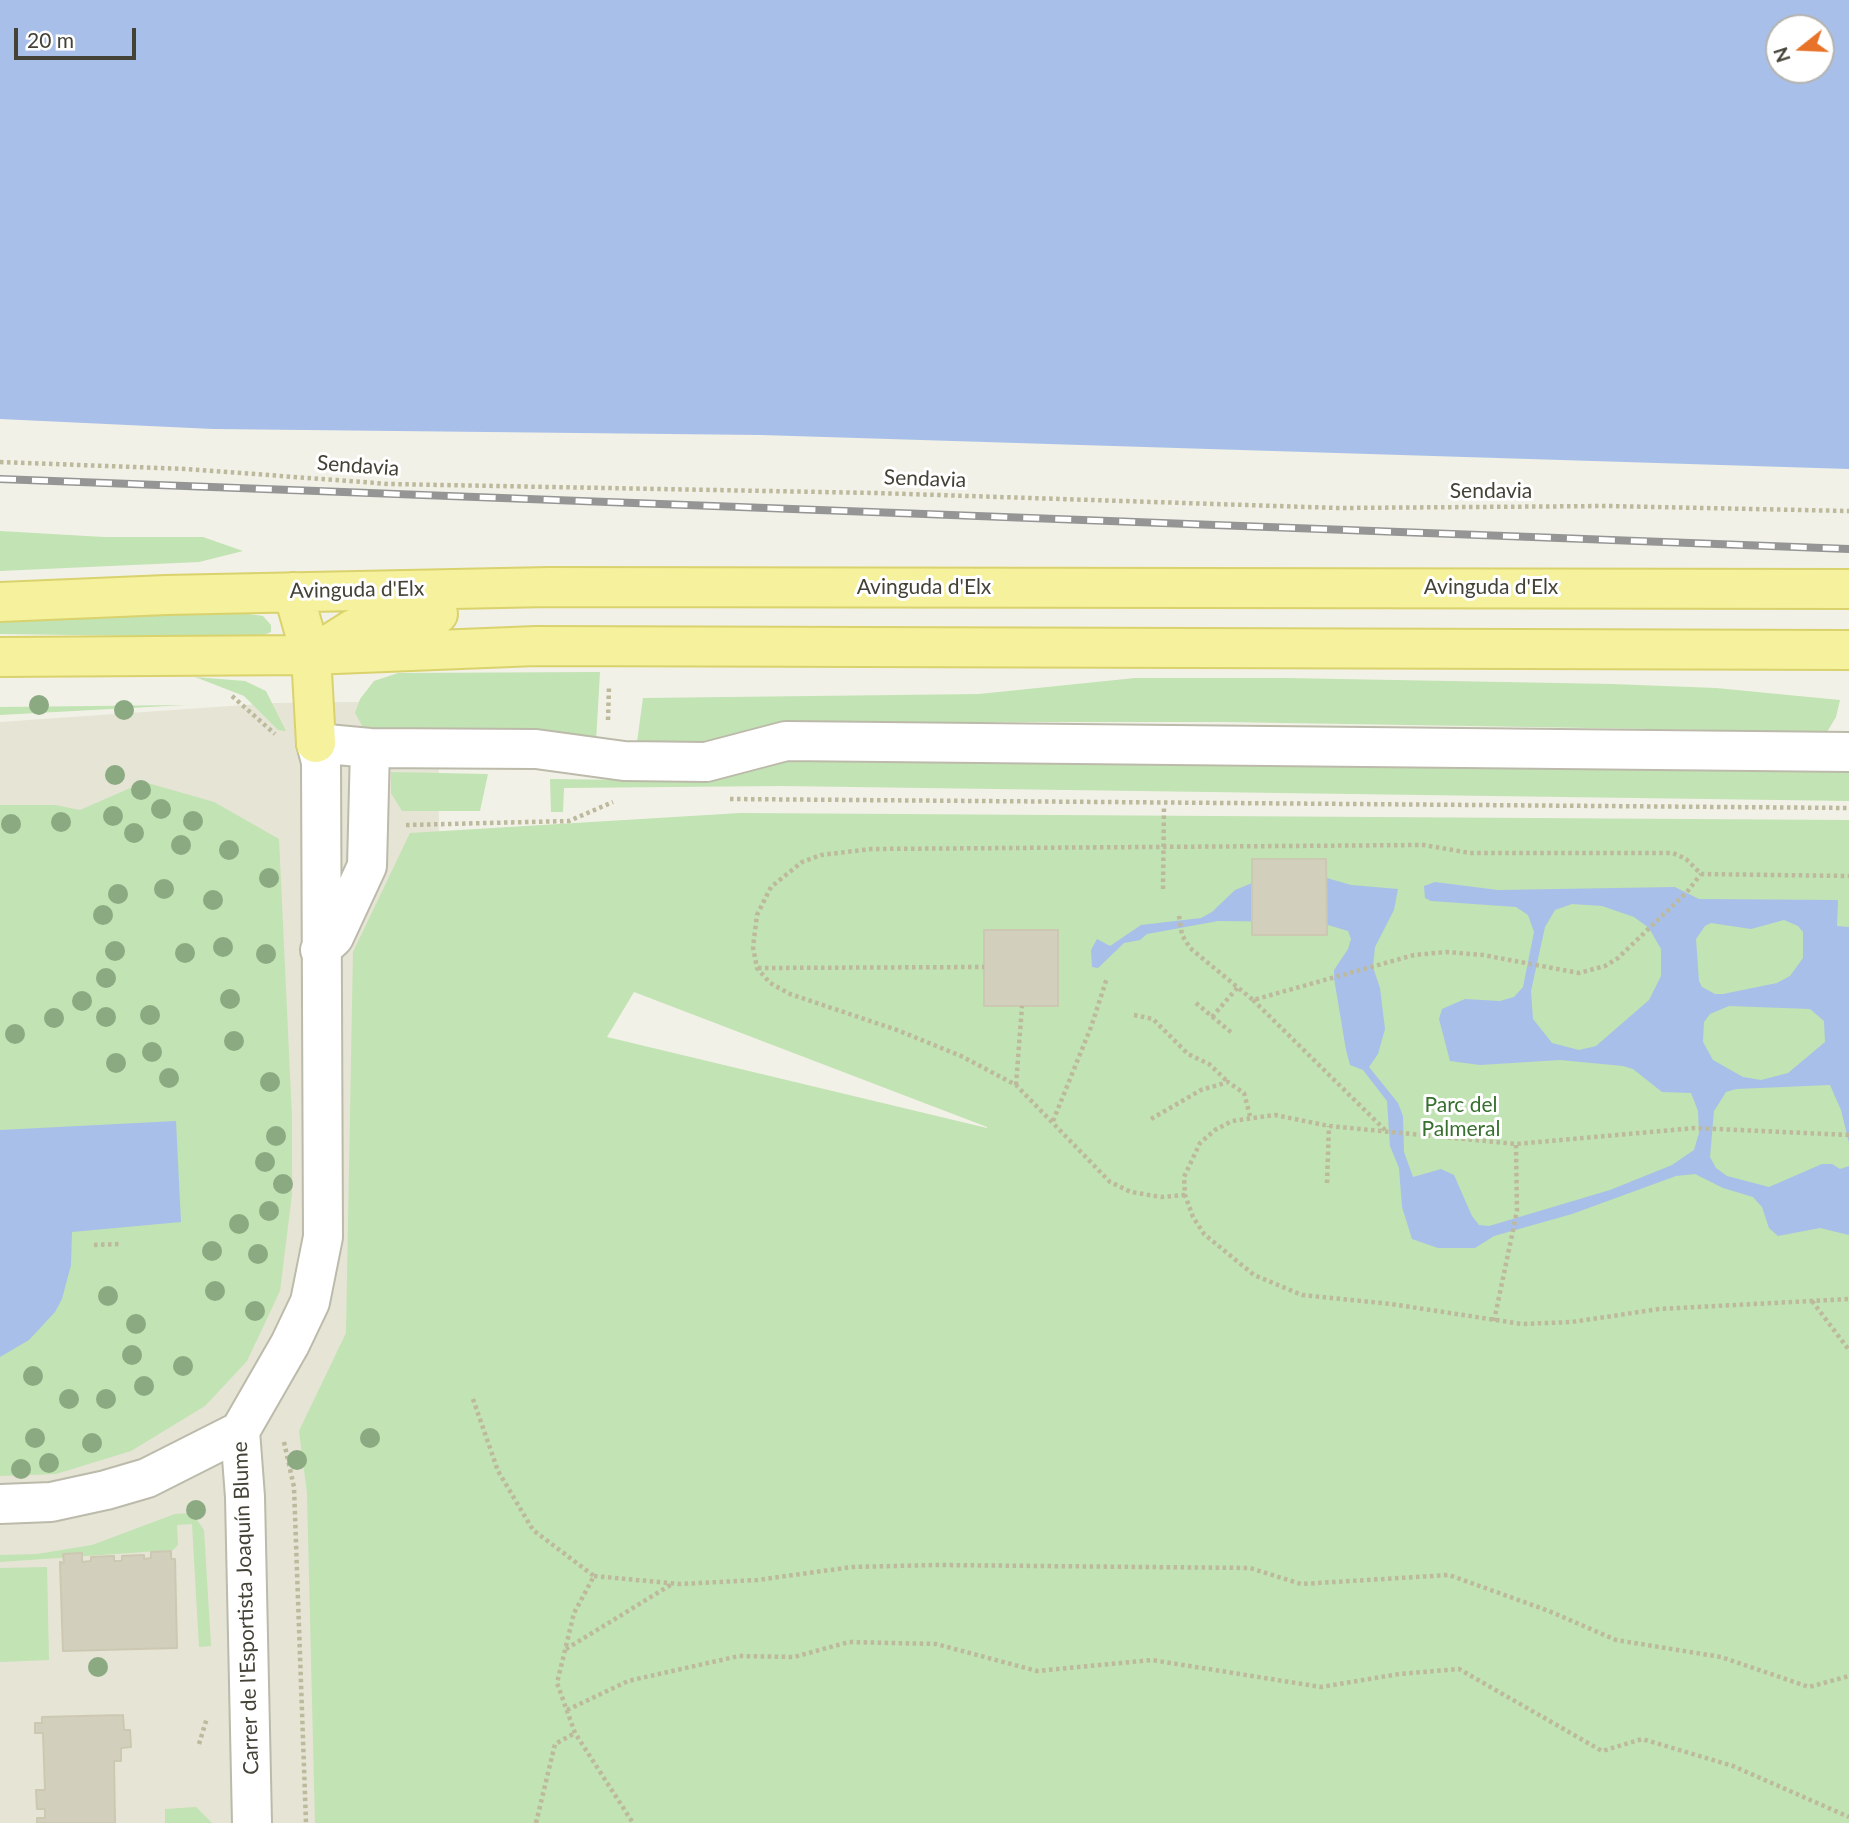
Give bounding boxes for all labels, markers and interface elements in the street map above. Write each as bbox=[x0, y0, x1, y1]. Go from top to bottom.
scale bar bbox=[18, 14, 140, 58]
north arrow bbox=[1765, 14, 1835, 84]
text: 20 m bbox=[27, 27, 74, 52]
text: N bbox=[1768, 45, 1795, 66]
street label: Sendavia bbox=[316, 451, 400, 481]
street label: Sendavia bbox=[883, 465, 967, 493]
street label: Sendavia bbox=[1450, 478, 1532, 504]
street label: Avinguda d'Elx bbox=[857, 574, 991, 600]
street label: Avinguda d'Elx bbox=[1424, 574, 1558, 600]
street label: Avinguda d'Elx bbox=[289, 576, 425, 604]
park label: Parc del Palmeral bbox=[1422, 1092, 1500, 1142]
street label: Carrer de l'Esportista Joaquín Blume bbox=[228, 1441, 264, 1775]

